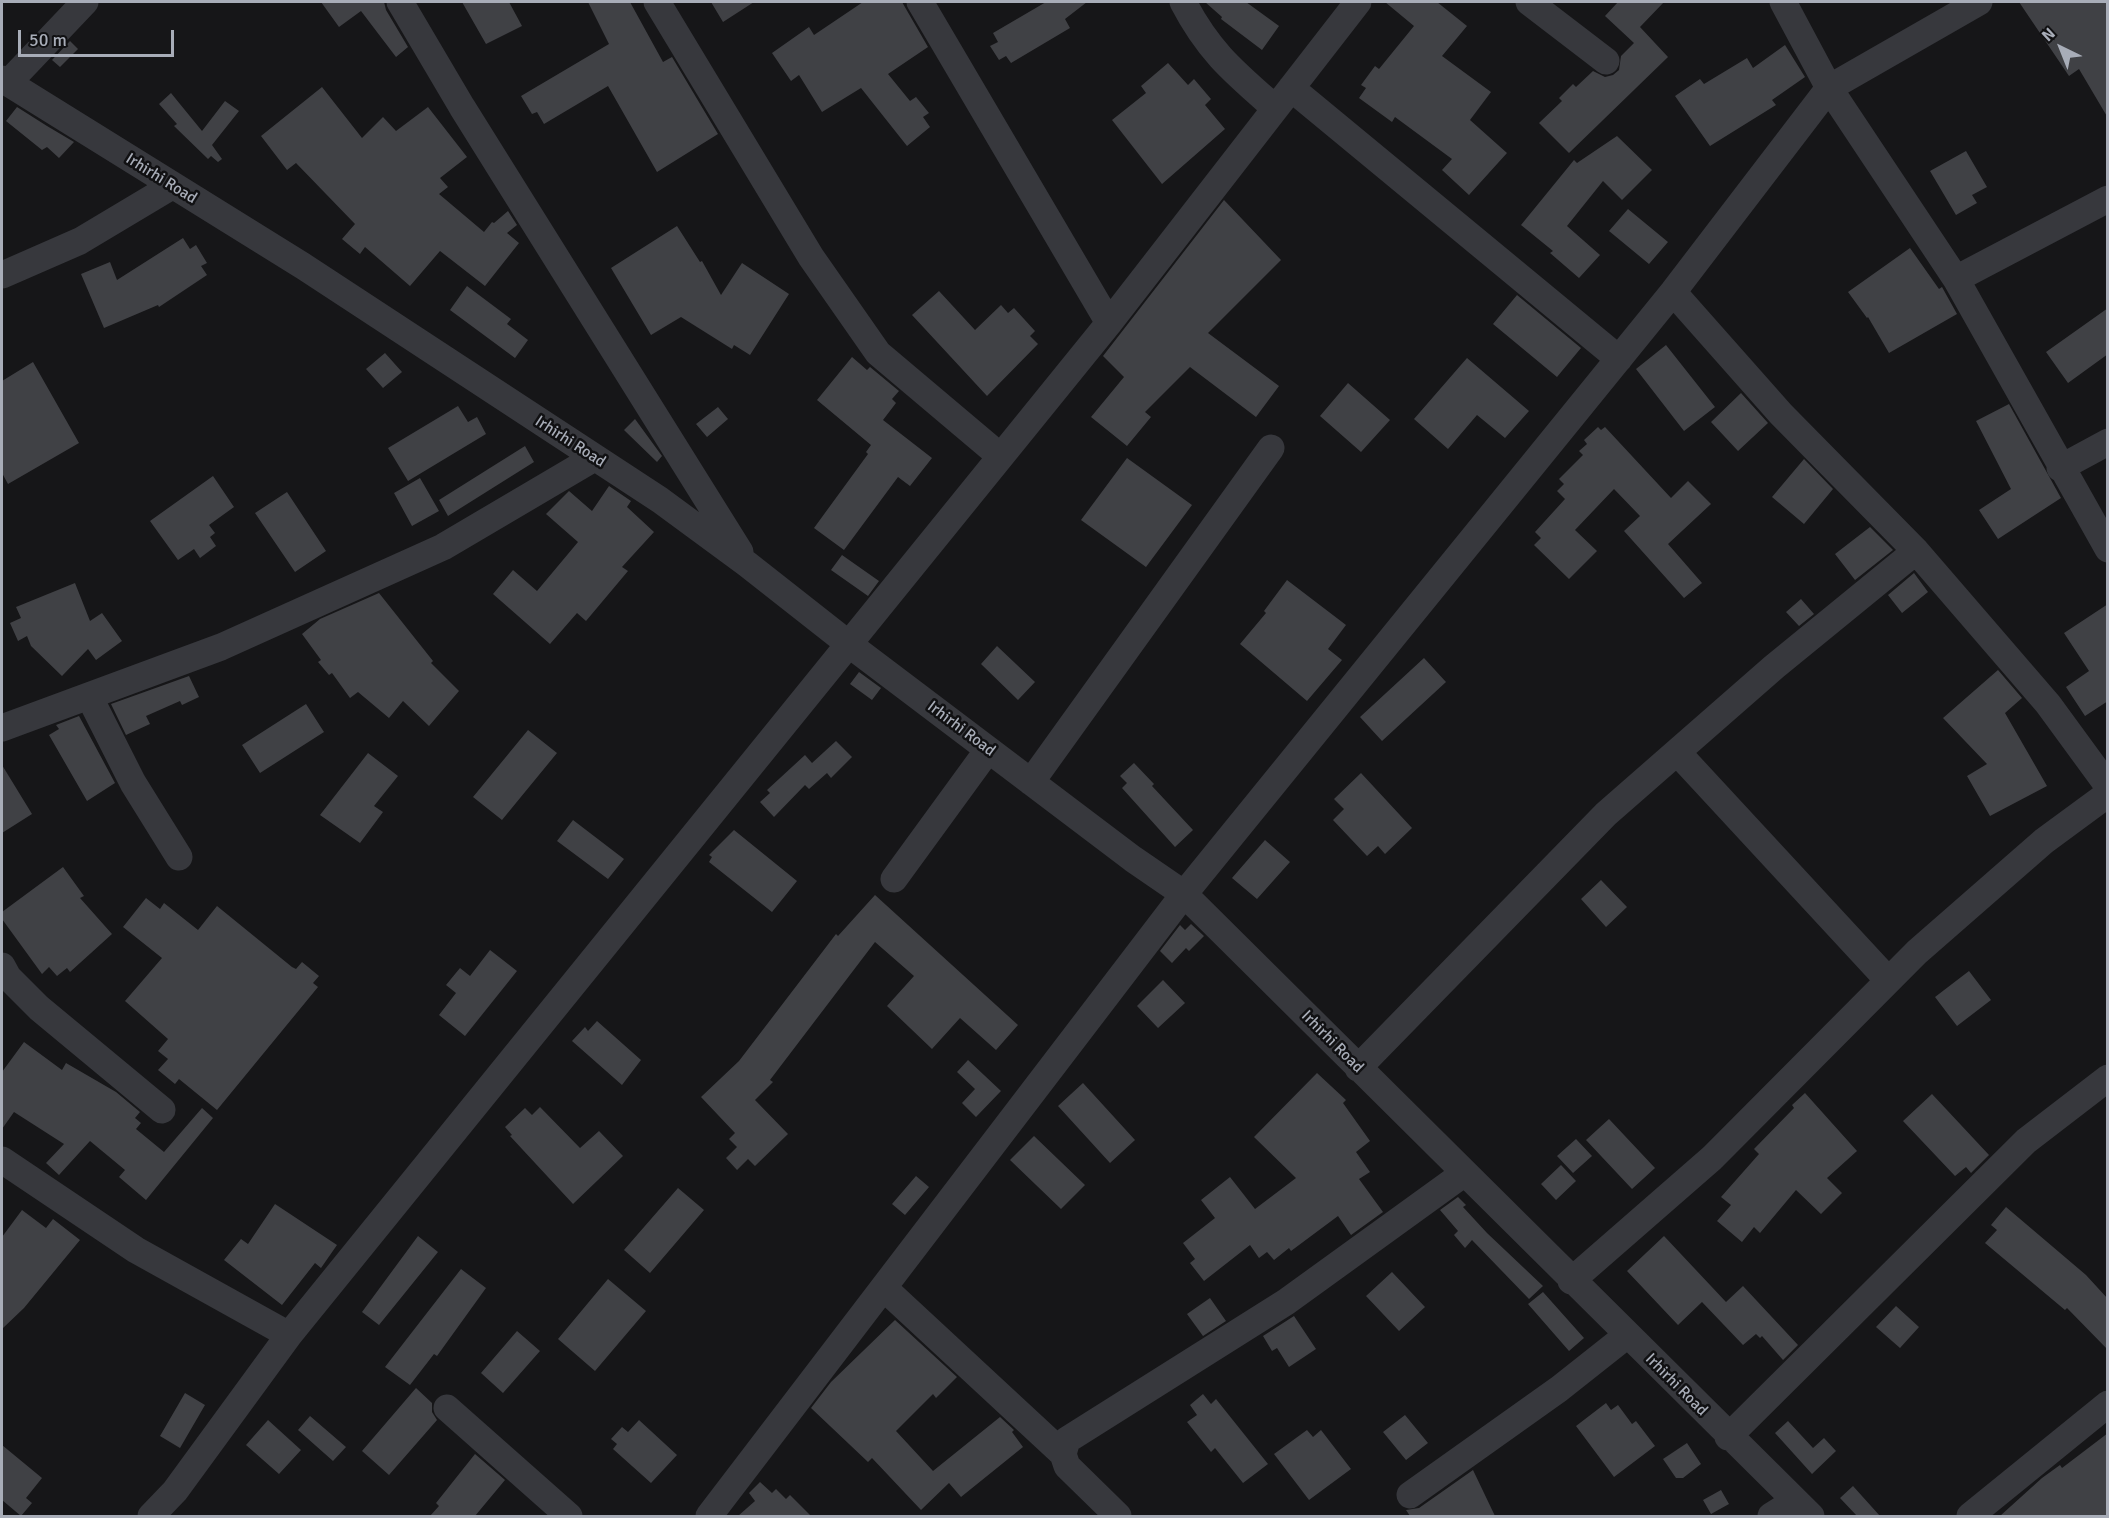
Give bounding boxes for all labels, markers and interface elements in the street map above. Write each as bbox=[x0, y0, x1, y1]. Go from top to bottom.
scale bar bbox=[21, 18, 177, 56]
north arrow bbox=[2031, 18, 2091, 78]
text: N bbox=[2038, 24, 2060, 46]
text: 50 m bbox=[29, 29, 67, 51]
street label: Irhirhi Road bbox=[122, 150, 200, 208]
street label: Irhirhi Road bbox=[531, 412, 609, 472]
street label: Irhirhi Road bbox=[923, 697, 999, 761]
street label: Irhirhi Road bbox=[1297, 1007, 1367, 1077]
street label: Irhirhi Road bbox=[1641, 1350, 1711, 1420]

